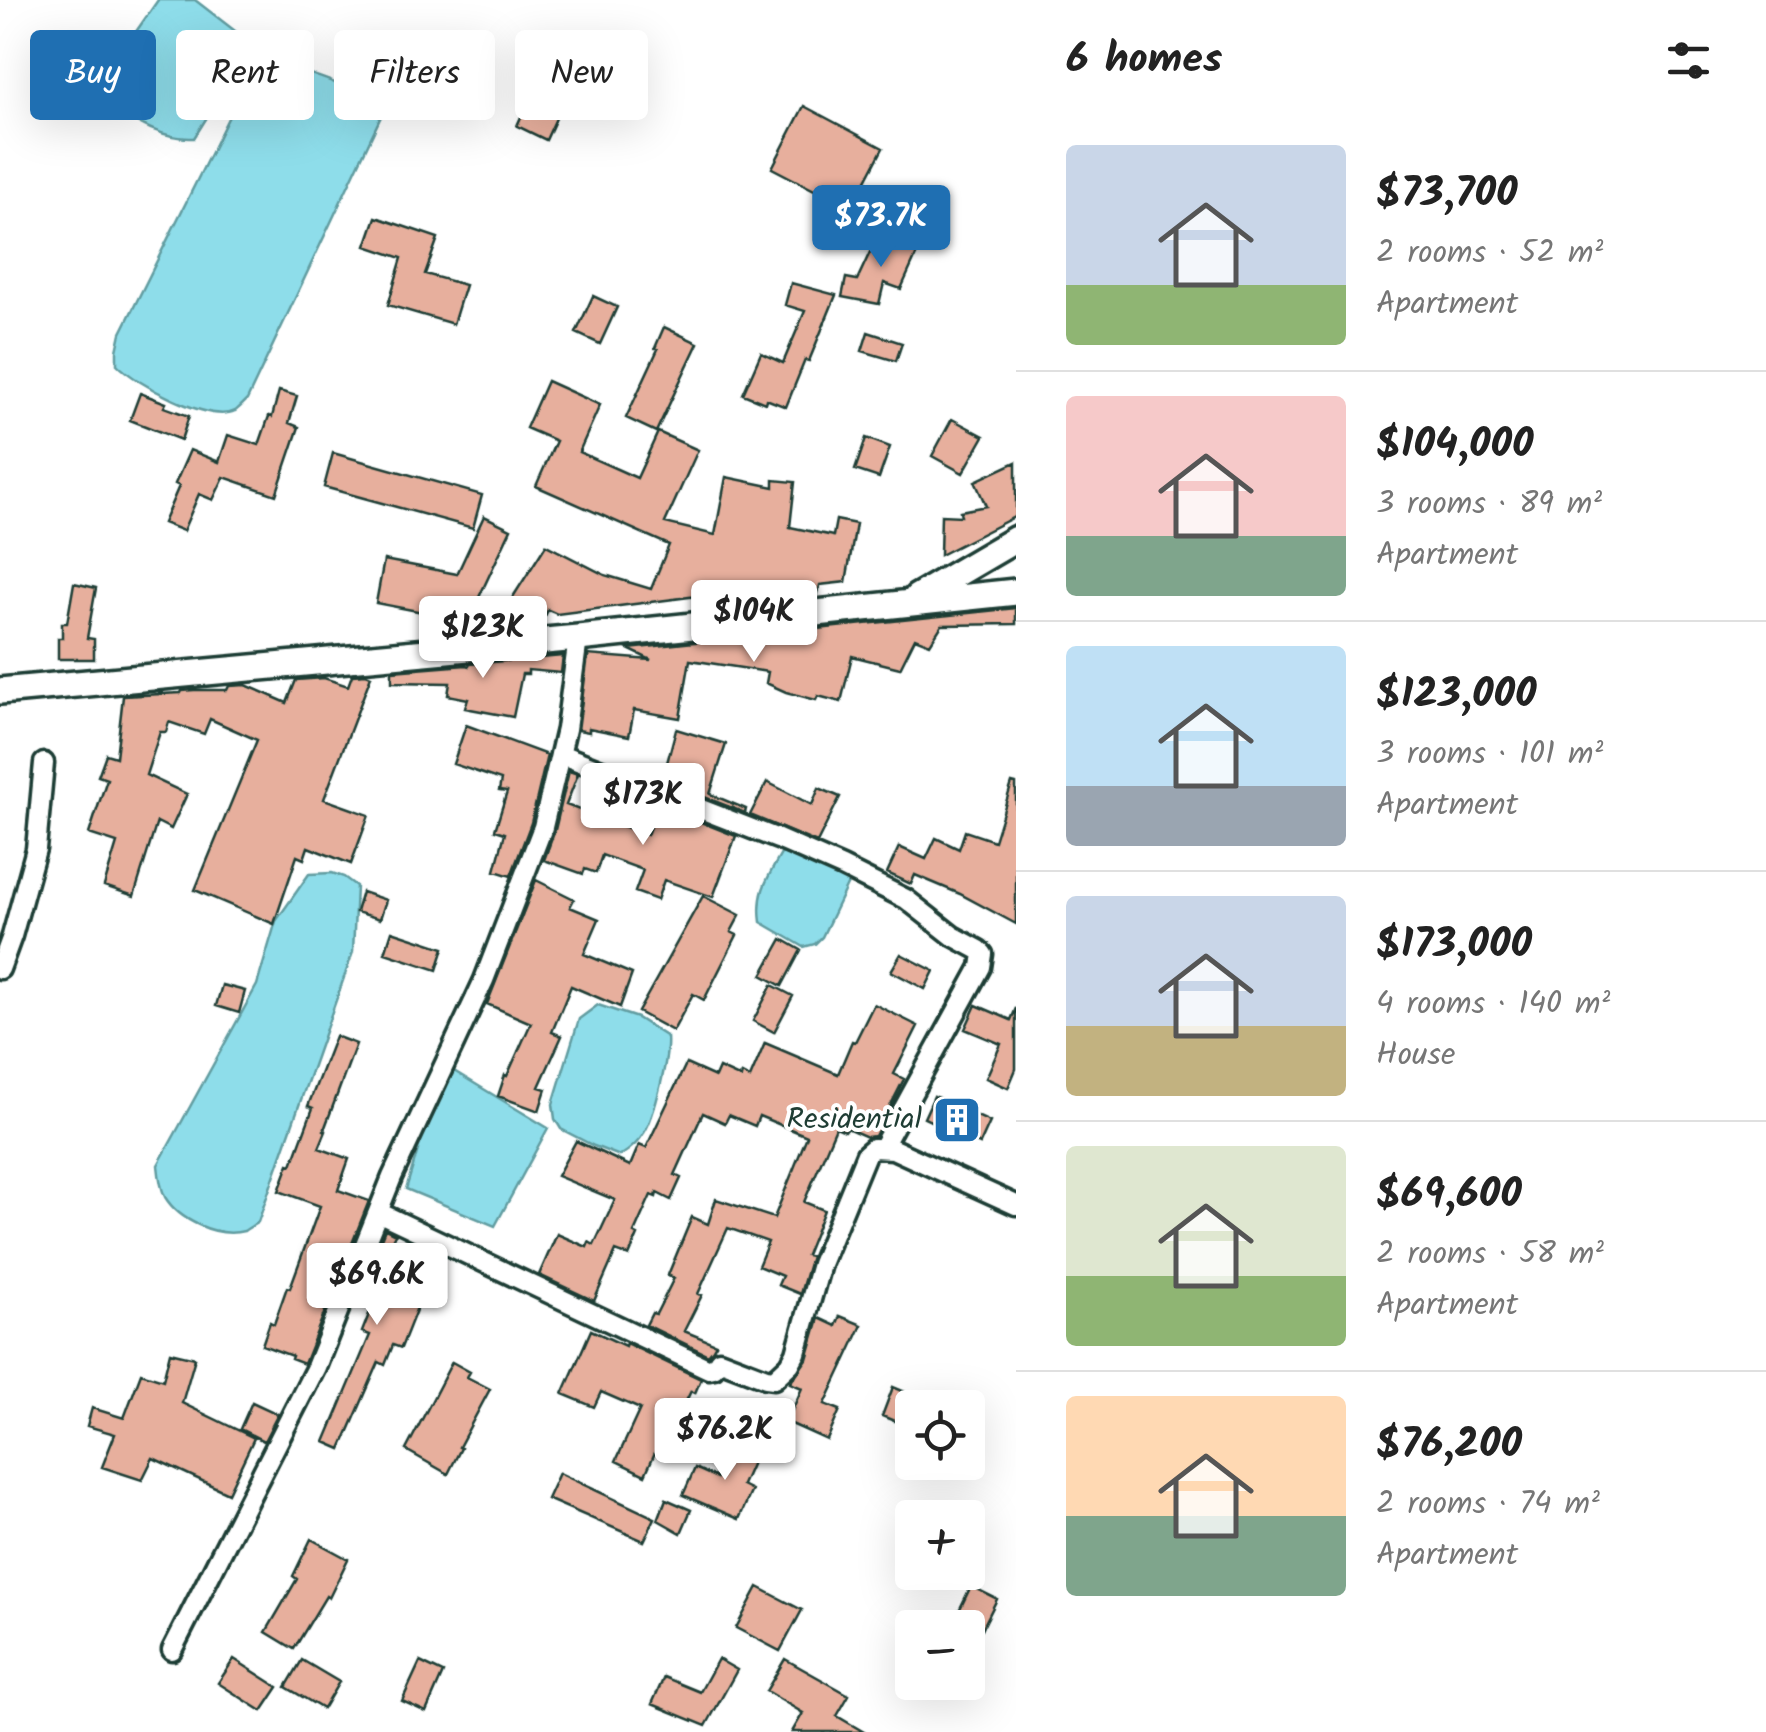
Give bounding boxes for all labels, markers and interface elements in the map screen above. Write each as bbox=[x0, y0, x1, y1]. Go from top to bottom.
text: 6 homes bbox=[1066, 27, 1222, 94]
chip: Buy bbox=[30, 30, 156, 120]
chip: Rent bbox=[176, 30, 314, 120]
chip: Filters bbox=[334, 30, 495, 120]
chip: New bbox=[515, 30, 648, 120]
icon: filters bbox=[1661, 33, 1716, 88]
text: $73,700 bbox=[1376, 161, 1518, 228]
pin: $73.7K bbox=[800, 185, 962, 270]
icon: home bbox=[1146, 185, 1266, 305]
text: $73.7K bbox=[834, 192, 928, 243]
text: 2 rooms · 52 m² bbox=[1376, 228, 1603, 279]
text: Apartment bbox=[1376, 279, 1518, 330]
text: $104,000 bbox=[1376, 412, 1534, 479]
icon: home bbox=[1146, 436, 1266, 556]
text: 3 rooms · 89 m² bbox=[1376, 479, 1602, 530]
text: Apartment bbox=[1376, 530, 1518, 581]
pin: $104K bbox=[684, 580, 824, 665]
text: $104K bbox=[713, 587, 795, 638]
pin: $123K bbox=[413, 596, 553, 681]
text: $123K bbox=[441, 603, 525, 654]
text: $123,000 bbox=[1376, 662, 1537, 729]
icon: home bbox=[1146, 686, 1266, 806]
text: 3 rooms · 101 m² bbox=[1376, 729, 1603, 780]
pin: $173K bbox=[573, 763, 713, 848]
text: $173K bbox=[603, 770, 683, 821]
text: Apartment bbox=[1376, 780, 1518, 831]
text: $173,000 bbox=[1376, 912, 1532, 979]
icon: home bbox=[1146, 936, 1266, 1056]
text: 4 rooms · 140 m² bbox=[1376, 979, 1610, 1030]
text: House bbox=[1376, 1030, 1455, 1081]
building icon: Residential bbox=[931, 1094, 983, 1146]
place label: Residential bbox=[786, 1096, 922, 1144]
text: $69,600 bbox=[1376, 1162, 1522, 1229]
icon: home bbox=[1146, 1186, 1266, 1306]
text: 2 rooms · 58 m² bbox=[1376, 1229, 1604, 1280]
pin: $69.6K bbox=[296, 1243, 458, 1328]
text: $69.6K bbox=[329, 1250, 425, 1301]
text: Apartment bbox=[1376, 1280, 1518, 1331]
map controls bbox=[895, 1390, 985, 1700]
button: locate bbox=[895, 1390, 985, 1480]
pin: $76.2K bbox=[644, 1398, 806, 1483]
text: $76.2K bbox=[677, 1405, 773, 1456]
text: $76,200 bbox=[1376, 1412, 1522, 1479]
icon: home bbox=[1146, 1436, 1266, 1556]
text: 2 rooms · 74 m² bbox=[1376, 1479, 1600, 1530]
button: + bbox=[895, 1500, 985, 1590]
text: Apartment bbox=[1376, 1530, 1518, 1581]
button: − bbox=[895, 1610, 985, 1700]

